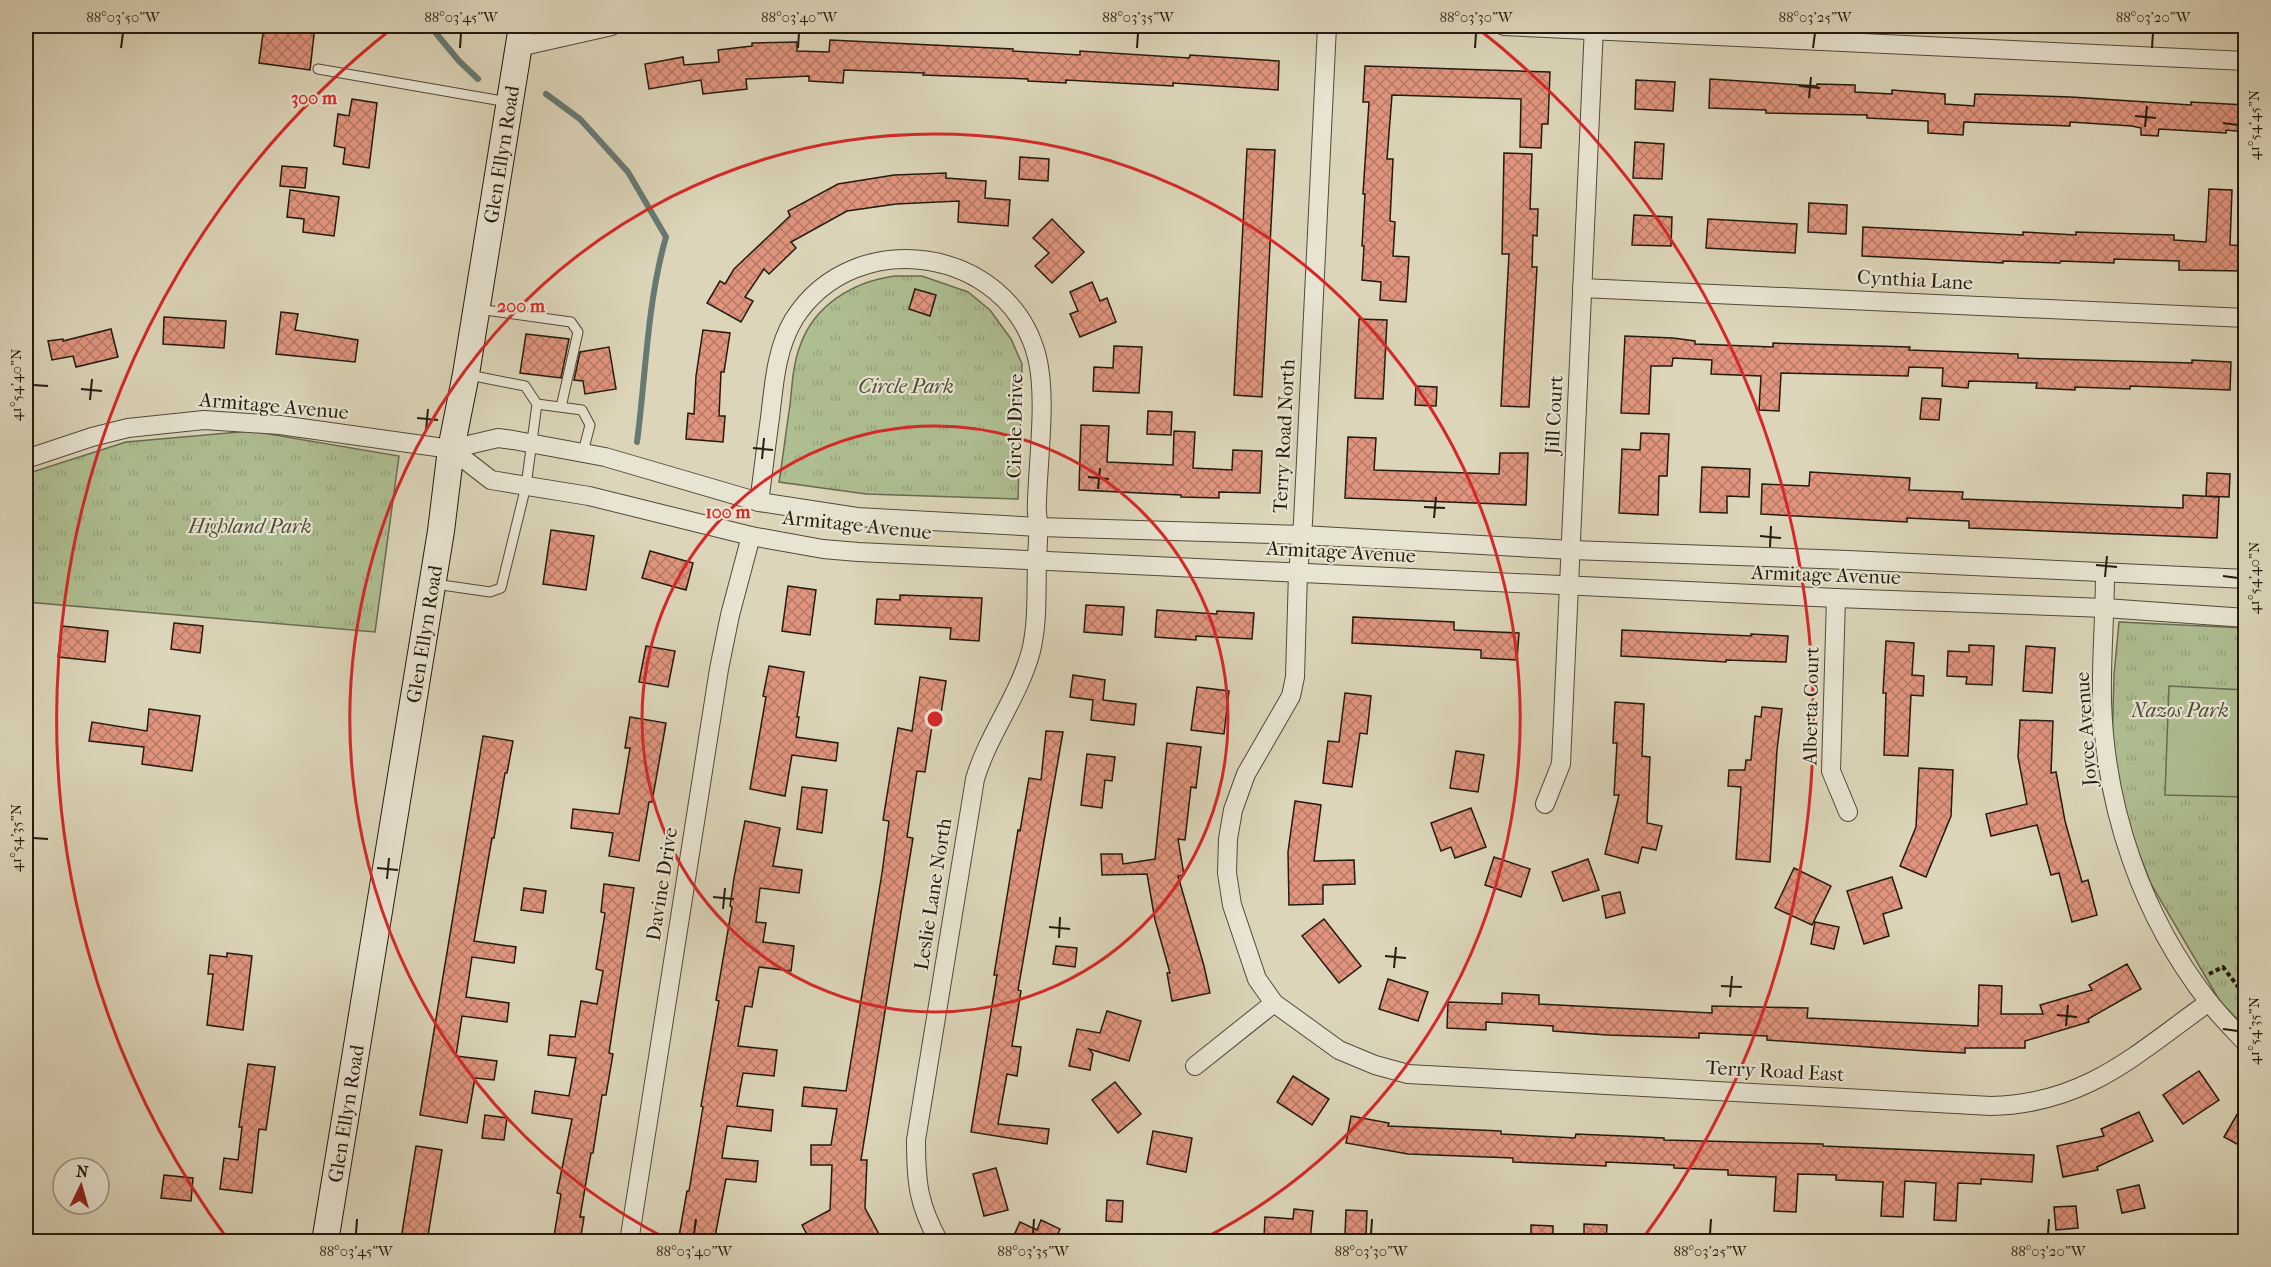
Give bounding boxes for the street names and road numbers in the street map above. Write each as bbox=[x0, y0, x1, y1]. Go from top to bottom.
street label: Glen Ellyn Road bbox=[479, 83, 524, 225]
street label: Cynthia Lane bbox=[1856, 265, 1974, 295]
street label: Terry Road North bbox=[1268, 358, 1300, 514]
street label: Circle Drive bbox=[1003, 373, 1027, 479]
street label: Jill Court bbox=[1540, 375, 1568, 457]
street label: Armitage Avenue bbox=[197, 388, 350, 424]
street label: Armitage Avenue bbox=[780, 506, 933, 544]
street label: Armitage Avenue bbox=[1265, 537, 1416, 567]
street label: Armitage Avenue bbox=[1750, 561, 1901, 589]
street label: Glen Ellyn Road bbox=[402, 562, 447, 705]
street label: Alberta Court bbox=[1798, 647, 1824, 766]
street label: Joyce Avenue bbox=[2071, 671, 2102, 789]
street label: Leslie Lane North bbox=[910, 816, 956, 972]
street label: Davine Drive bbox=[642, 825, 682, 942]
street label: Glen Ellyn Road bbox=[323, 1042, 369, 1184]
street label: Terry Road East bbox=[1705, 1056, 1845, 1086]

